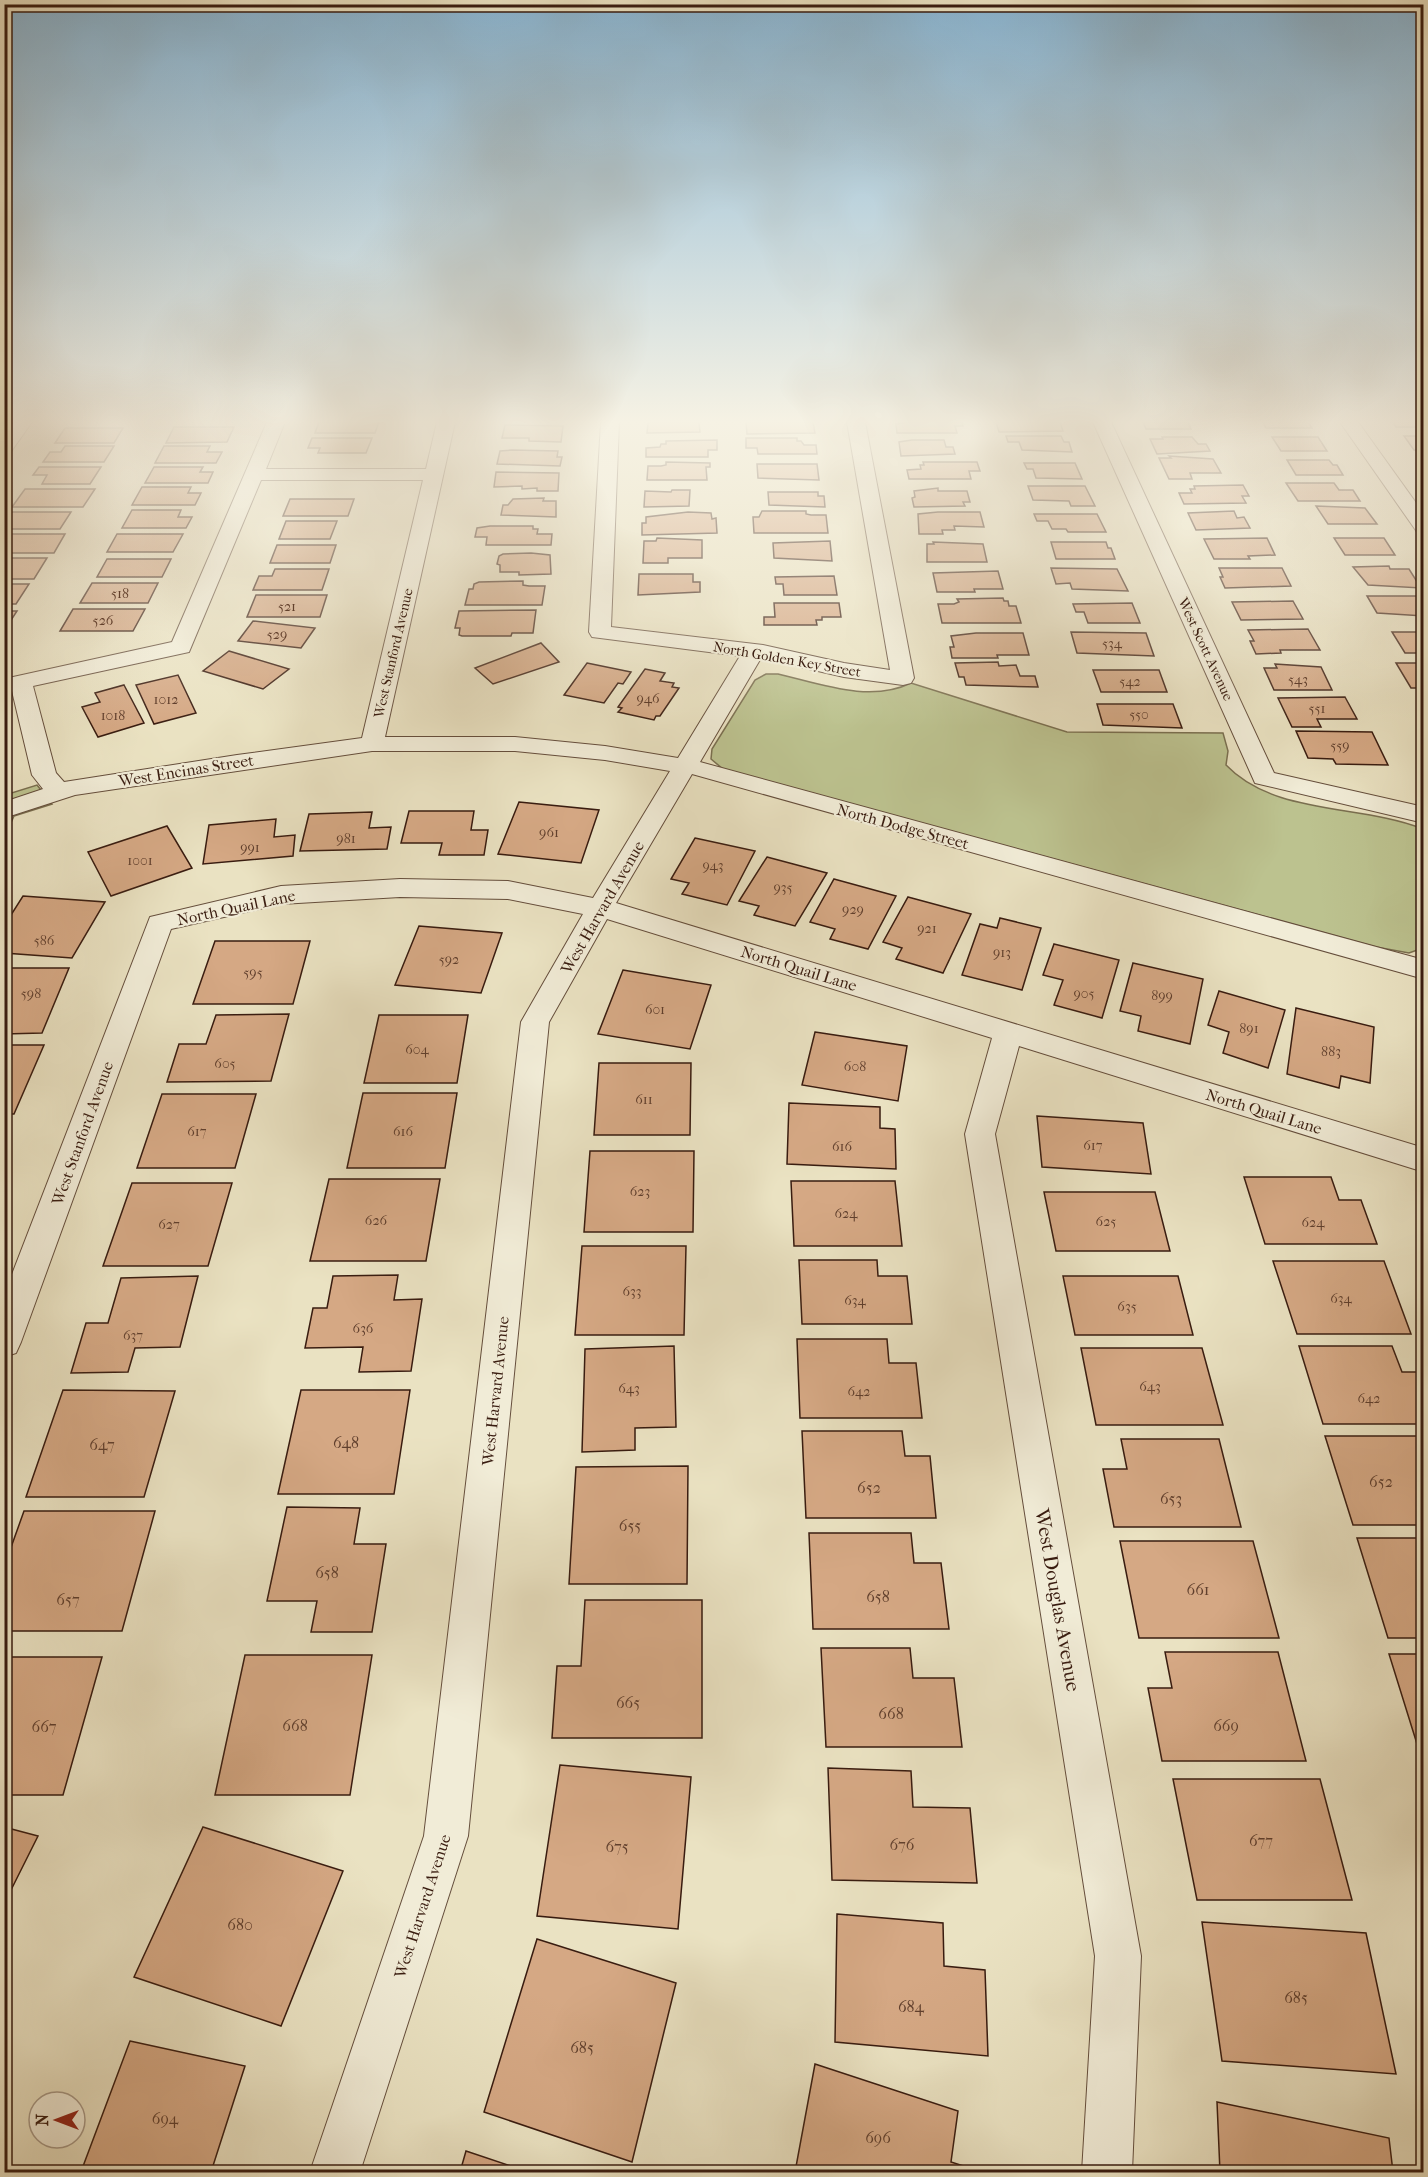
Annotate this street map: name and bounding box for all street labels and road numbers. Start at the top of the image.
street label: West Stanford Avenue [370,586,417,721]
street label: West Scott Avenue [1174,594,1237,703]
street label: North Golden Key Street [712,638,862,681]
street label: West Encinas Street [116,750,255,791]
street label: North Dodge Street [835,800,971,853]
street label: West Harvard Avenue [556,837,648,978]
street label: North Quail Lane [175,886,297,929]
street label: North Quail Lane [738,942,859,995]
street label: West Stanford Avenue [47,1059,117,1209]
street label: North Quail Lane [1203,1085,1324,1138]
street label: West Harvard Avenue [478,1315,513,1468]
street label: West Douglas Avenue [1030,1506,1085,1693]
street label: West Harvard Avenue [390,1832,455,1981]

